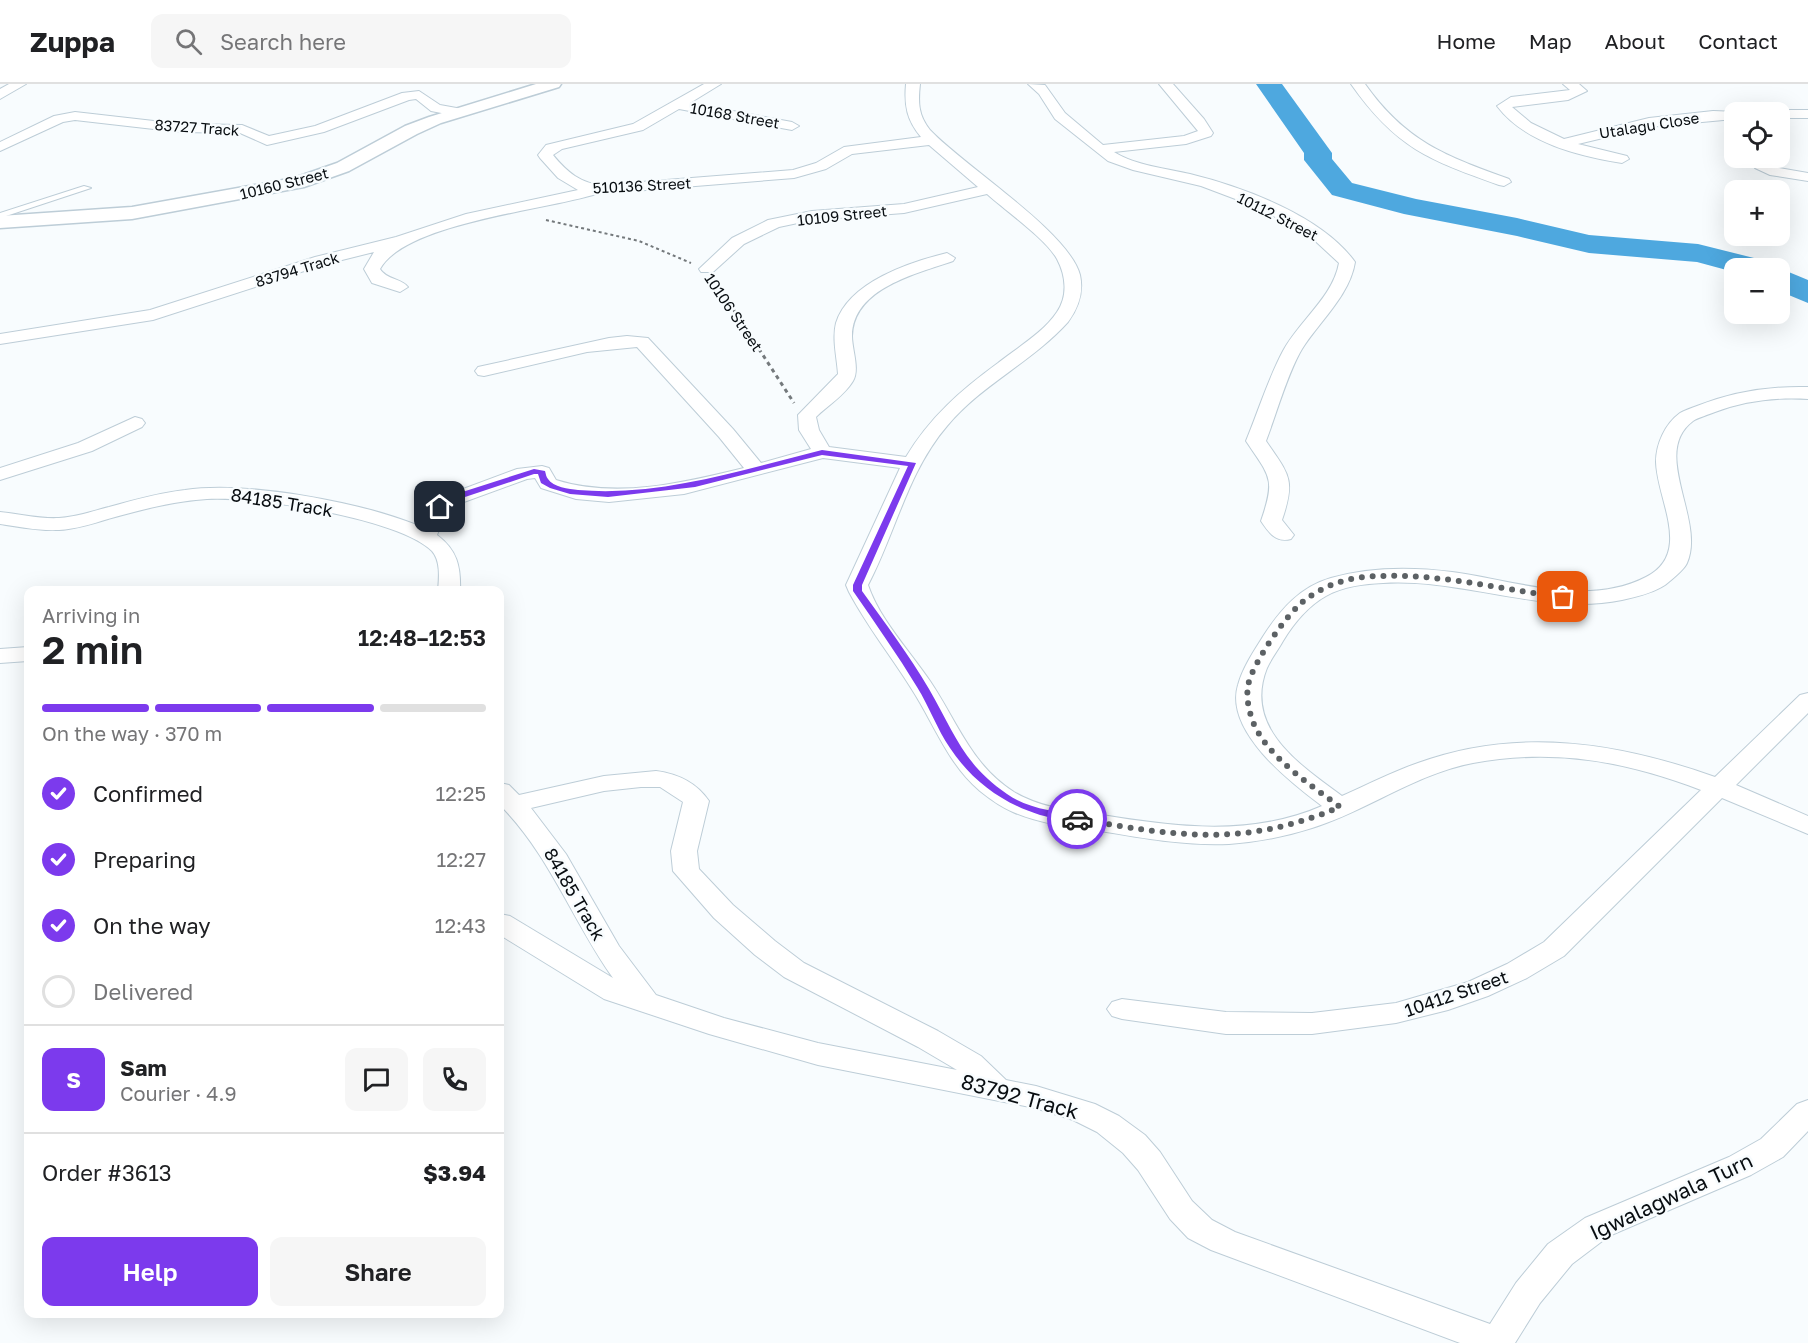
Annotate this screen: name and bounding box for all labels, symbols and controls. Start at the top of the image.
search box [151,14,571,68]
text: Zuppa [30,25,115,58]
icon: search [172,25,205,58]
text: Search here [220,28,346,55]
text: Home [1436,28,1496,54]
text: Map [1529,28,1572,54]
text: About [1605,28,1665,54]
text: Contact [1698,28,1778,54]
street label: 10168 Street [689,98,781,132]
map controls [1724,102,1790,324]
button: locate [1724,102,1790,168]
street label: Utalagu Close [1598,108,1701,142]
street label: 83727 Track [154,115,241,139]
street label: 10160 Street [238,163,330,203]
street label: 510136 Street [592,173,692,197]
button: + [1724,180,1790,246]
street label: 10112 Street [1235,188,1321,244]
street label: 10109 Street [796,201,888,229]
street label: 83794 Track [253,248,342,290]
button: − [1724,258,1790,324]
street label: 10106 Street [701,269,767,355]
pin [414,481,465,532]
street label: 84185 Track [229,483,335,521]
icon: home [423,490,456,523]
pin [1537,571,1588,622]
icon: bag [1546,580,1579,613]
text: Arriving in [42,603,140,627]
text: 12:48–12:53 [358,624,486,651]
text: 2 min [42,626,143,673]
text: On the way · 370 m [42,721,222,745]
icon: check [42,777,75,810]
text: Confirmed [93,780,203,807]
text: 12:25 [436,781,486,805]
courier [1047,789,1107,849]
icon: car [1061,803,1094,836]
icon: check [42,843,75,876]
street label: 84185 Track [540,844,610,944]
text: Preparing [93,846,196,873]
text: 12:27 [437,847,486,871]
icon: check [42,909,75,942]
text: On the way [93,912,211,939]
text: 12:43 [435,913,486,937]
street label: 10412 Street [1401,965,1511,1021]
text: Delivered [93,978,193,1005]
button: chat [345,1048,408,1111]
button: phone [423,1048,486,1111]
text: Sam [120,1054,167,1081]
text: S [66,1066,81,1093]
street label: 83792 Track [958,1068,1082,1124]
text: Courier · 4.9 [120,1081,237,1105]
street label: Igwalagwala Turn [1585,1147,1757,1245]
text: Order #3613 [42,1159,172,1186]
text: $3.94 [423,1159,486,1186]
button: Help [42,1237,258,1306]
button: Share [270,1237,486,1306]

